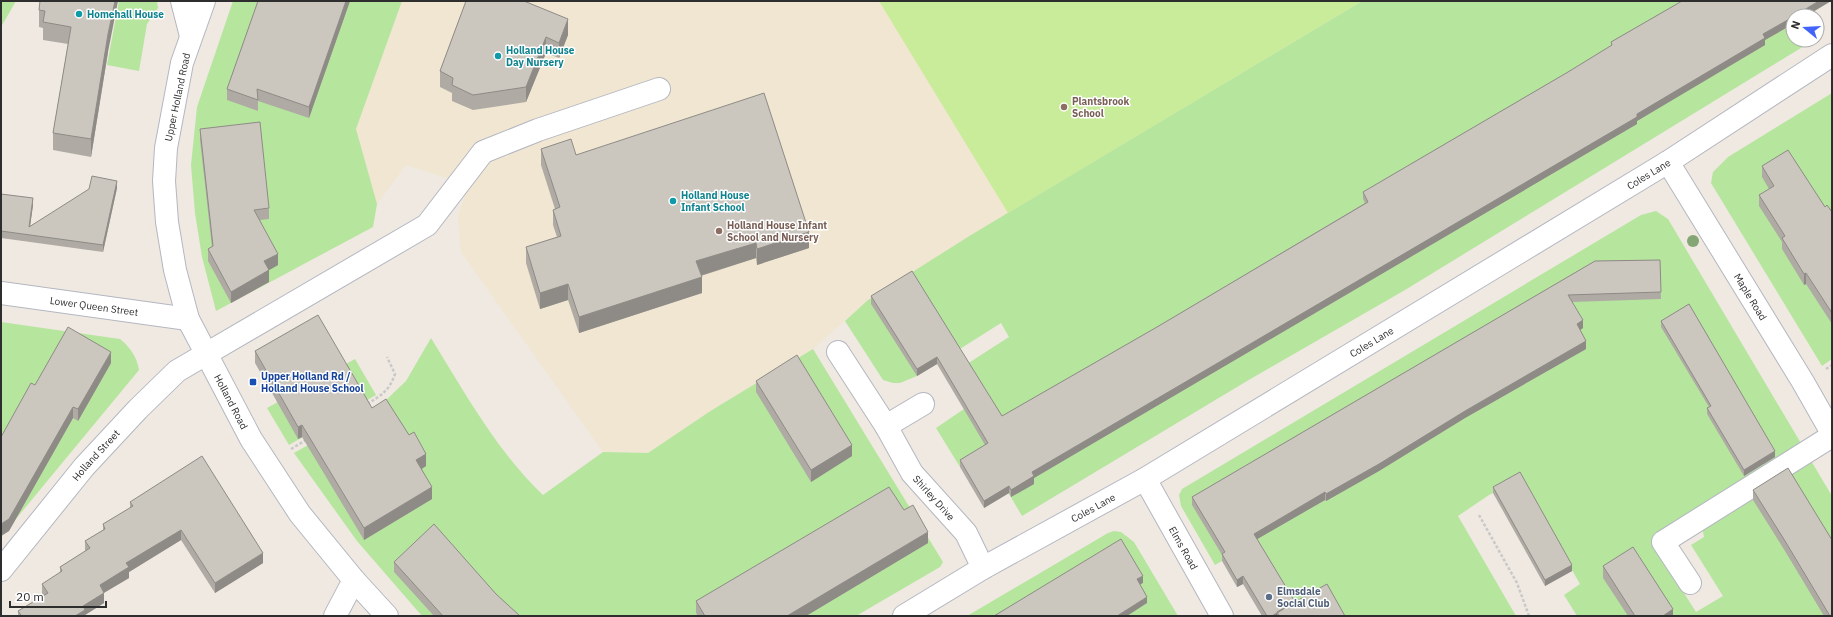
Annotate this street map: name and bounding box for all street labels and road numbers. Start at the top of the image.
street label: Upper Holland Road [162,52,193,143]
street label: Coles Lane [1624,156,1673,192]
street label: Maple Road [1731,271,1770,323]
street label: Lower Queen Street [49,294,139,319]
street label: Coles Lane [1347,324,1396,360]
street label: Holland Road [211,372,251,431]
street label: Holland Street [69,427,123,484]
street label: Shirley Drive [910,473,958,524]
street label: Coles Lane [1069,490,1118,525]
street label: Elms Road [1166,524,1201,572]

